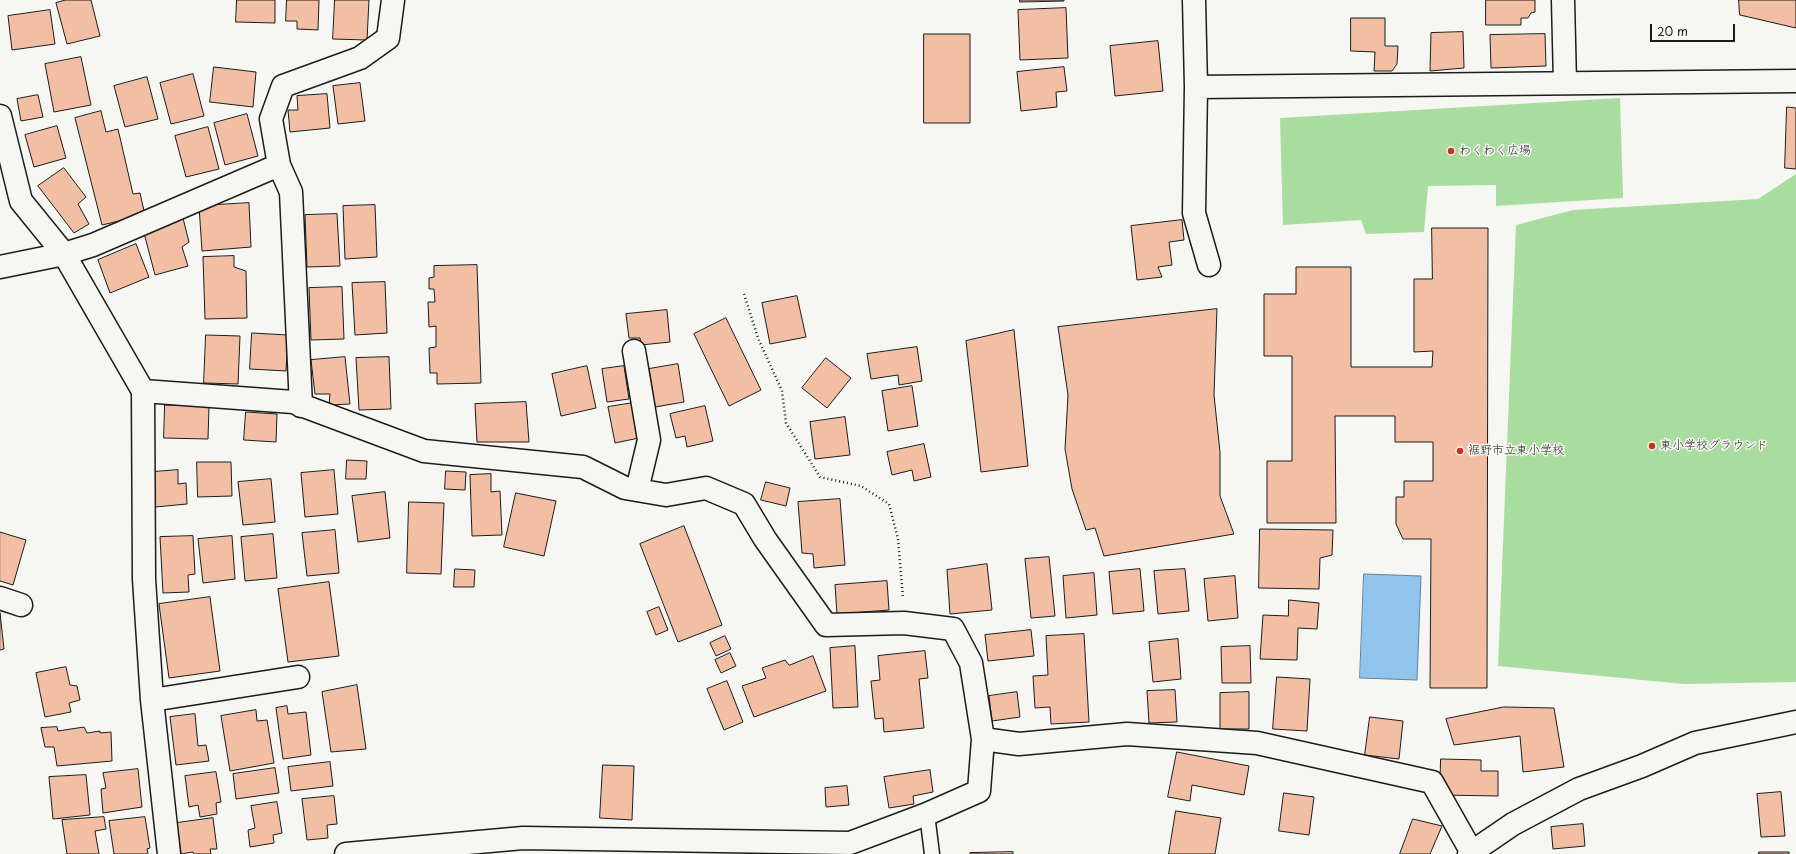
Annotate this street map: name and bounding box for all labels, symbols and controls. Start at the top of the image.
scale bar [1652,16,1737,42]
text: 20 m [1657,22,1688,40]
place label: わくわく広場 [1459,144,1531,158]
marker: わくわく広場 [1446,146,1456,156]
place label: 東小学校グラウンド [1660,439,1768,453]
marker: 東小学校グラウンド [1647,441,1657,451]
place label: 裾野市立東小学校 [1468,444,1564,458]
marker: 裾野市立東小学校 [1455,446,1465,456]

